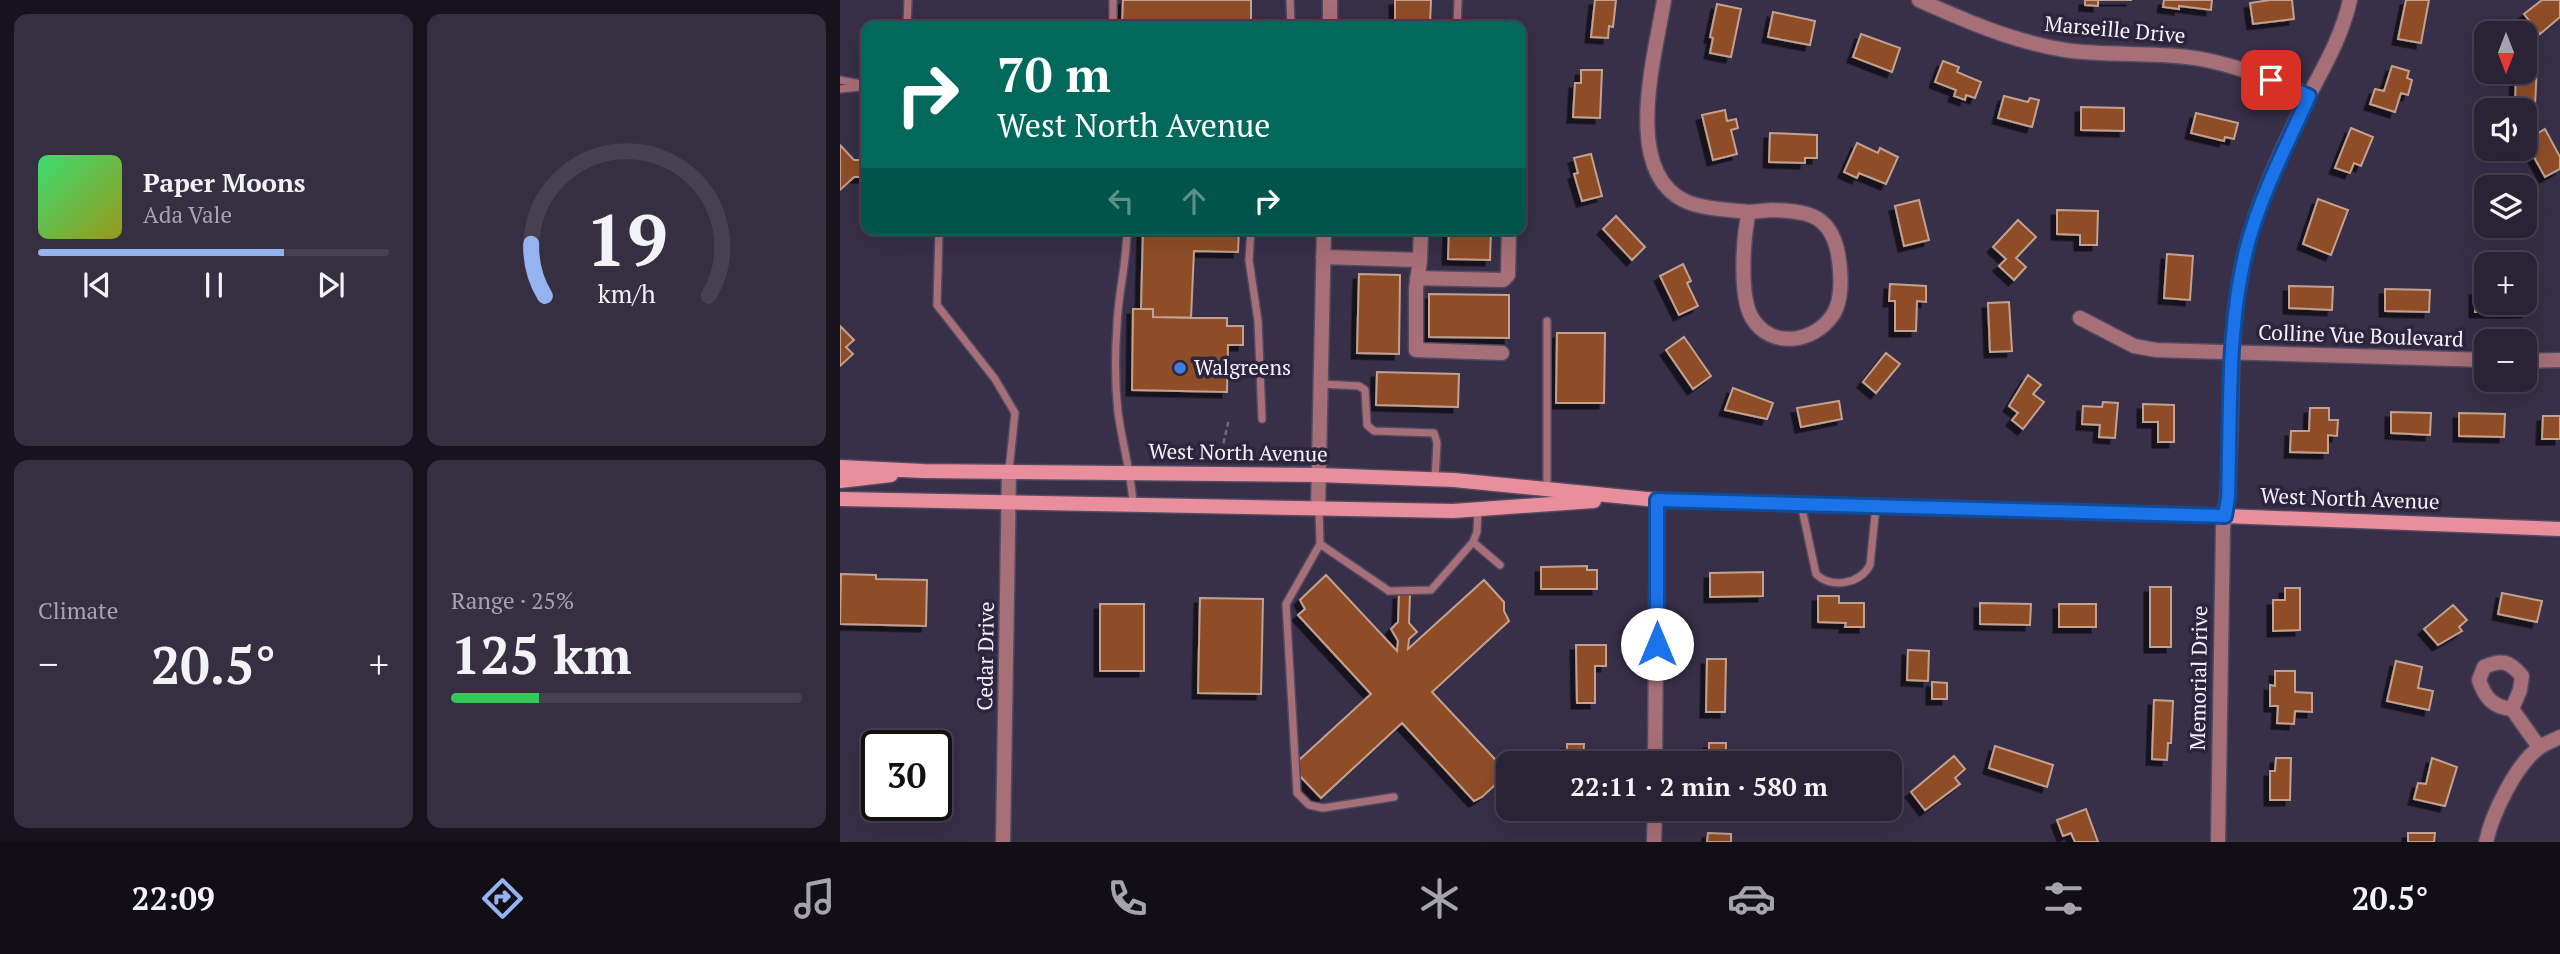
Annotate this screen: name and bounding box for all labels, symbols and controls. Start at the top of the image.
street label: Marseille Drive [2044,9,2187,49]
north arrow [2474,21,2538,84]
map controls [2474,21,2537,392]
text: 70 m [997,41,1111,106]
icon: right [882,49,973,140]
pin [2241,50,2301,110]
icon: arrive [2252,61,2290,99]
button: sound [2474,98,2537,161]
text: West North Avenue [997,104,1270,146]
text: Paper Moons [143,165,306,199]
button: layers [2474,175,2537,238]
icon: left [1102,182,1140,220]
icon: ahead [1175,182,1213,220]
icon: right [1248,182,1286,220]
text: 19 [585,190,668,287]
text: Ada Vale [143,199,232,230]
button: + [2474,252,2537,315]
icon: previous [78,266,116,304]
icon: pause [195,266,233,304]
icon: next [312,266,350,304]
text: km/h [598,277,656,310]
street label: Colline Vue Boulevard [2258,317,2465,353]
button: − [2474,329,2537,392]
place label: Walgreens [1194,353,1291,381]
marker: Walgreens [1172,360,1188,376]
street label: West North Avenue [1148,436,1328,468]
street label: West North Avenue [2260,481,2440,515]
text: Range · 25% [451,585,574,616]
text: Climate [38,595,118,626]
street label: Cedar Drive [970,601,1000,711]
street label: Memorial Drive [2183,605,2213,751]
position arrow [1620,607,1694,681]
text: 125 km [451,620,632,689]
text: 20.5° [151,630,276,699]
text: − [38,639,58,689]
text: + [369,639,389,689]
speed limit sign: 30 [861,730,952,821]
text: 22:11 · 2 min · 580 m [1570,769,1828,803]
icon: directions [478,874,527,923]
icon: music [790,874,839,923]
icon: phone [1103,874,1152,923]
icon: climate [1415,874,1464,923]
icon: car [1727,874,1776,923]
icon: filters [2039,874,2088,923]
text: 22:09 [132,877,215,919]
text: 20.5° [2351,877,2428,919]

